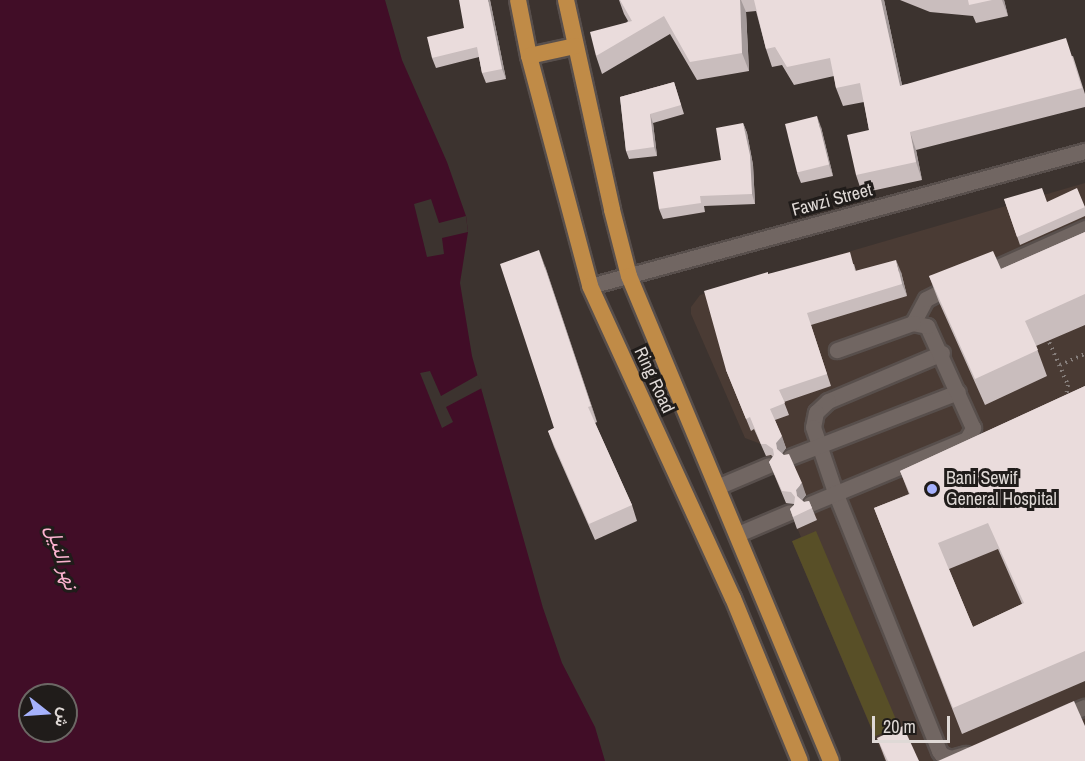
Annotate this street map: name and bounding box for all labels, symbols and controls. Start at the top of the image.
street label: Fawzi Street [790,179,874,221]
street label: Ring Road [629,343,679,417]
place label: Bani Sewif General Hospital [946,468,1057,510]
marker: Bani Sewif General Hospital [923,480,941,498]
water label: نهر النيل [42,522,84,592]
north arrow [18,683,78,743]
scale bar [875,704,953,742]
text: ش [50,705,77,730]
text: 20 m [883,714,916,739]

